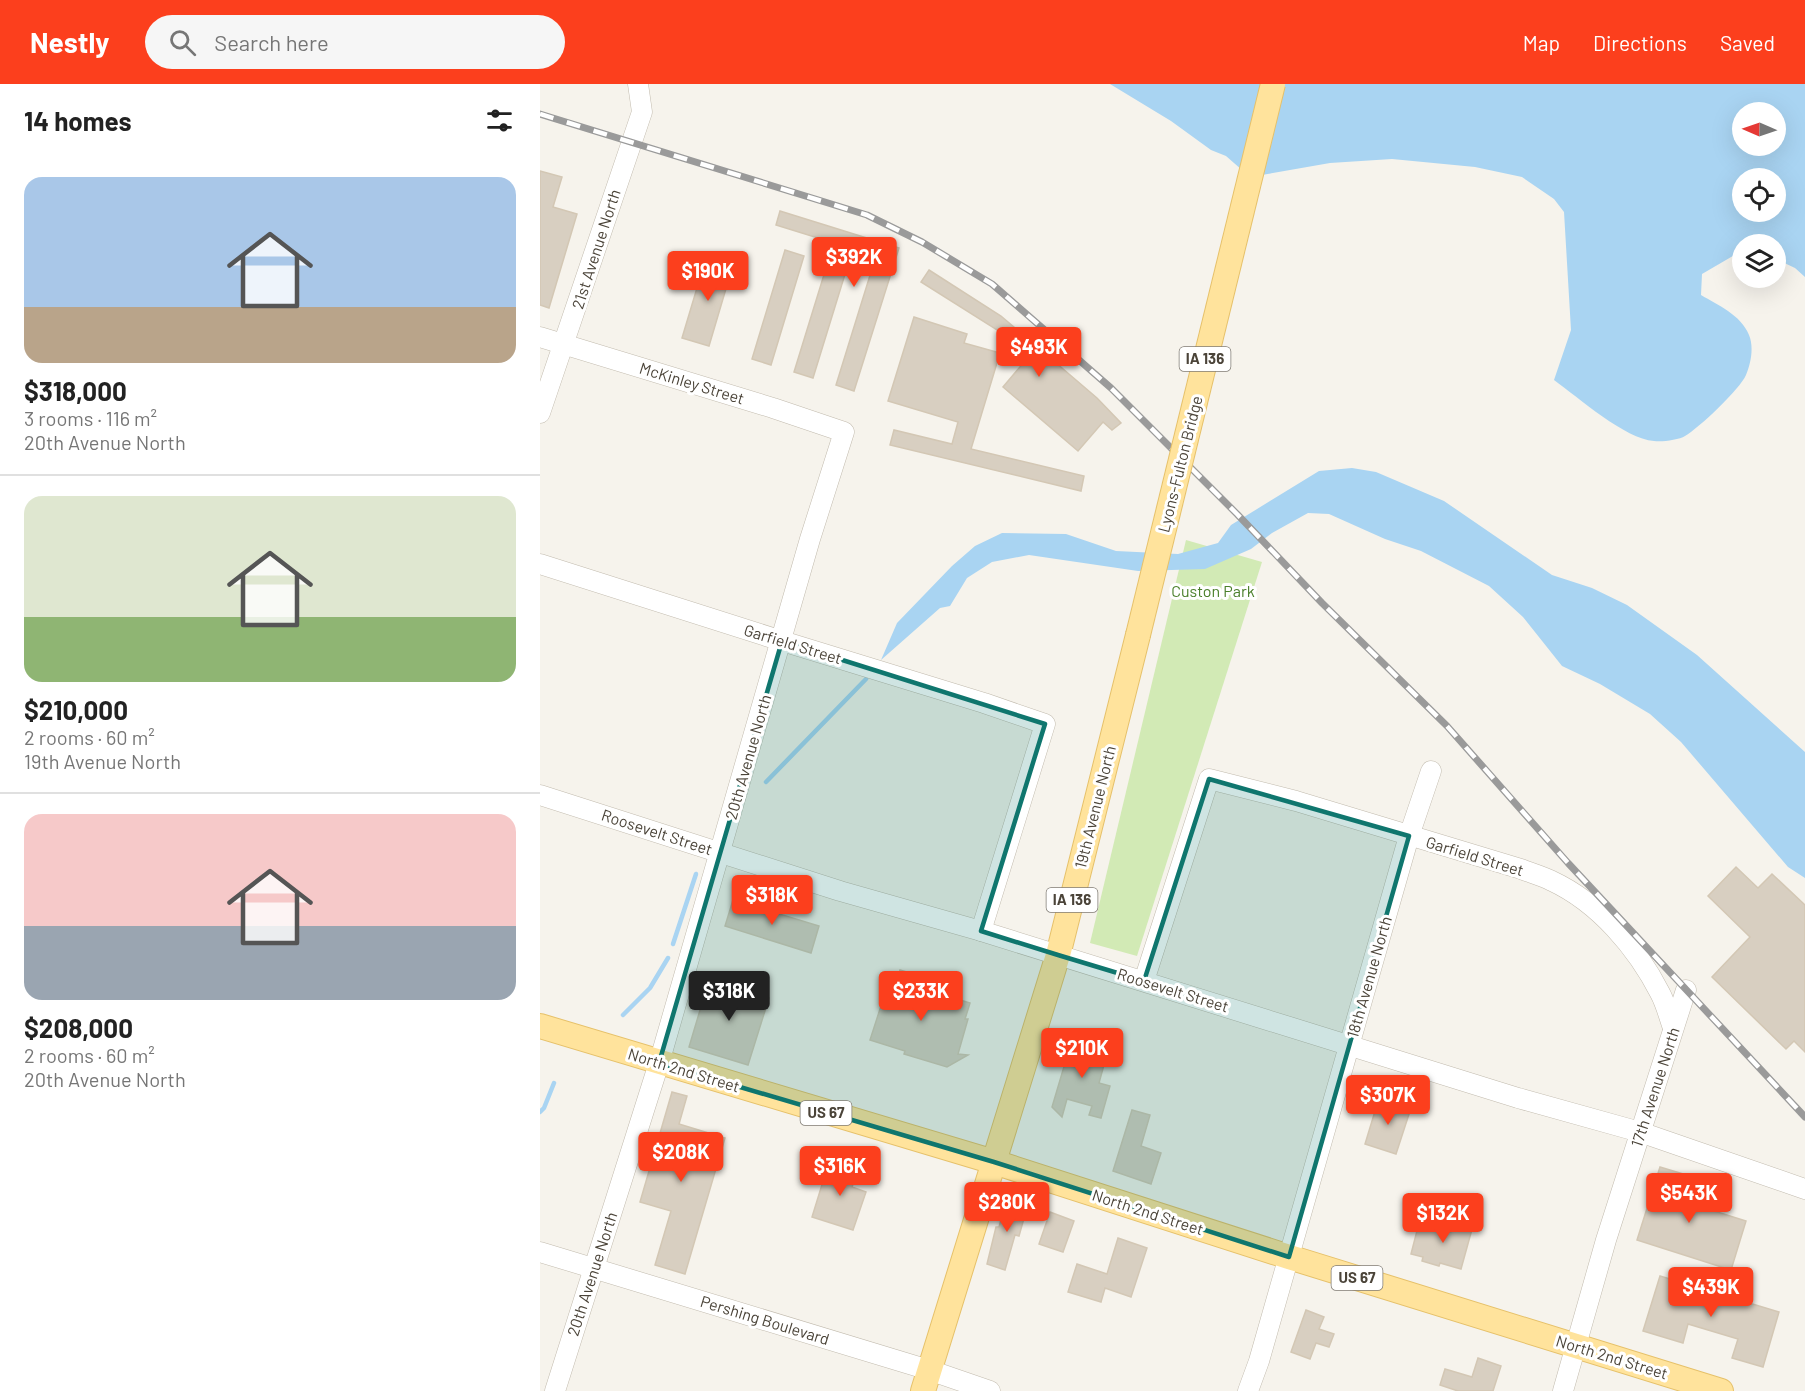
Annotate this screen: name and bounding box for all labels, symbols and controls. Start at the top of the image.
search box [145,15,565,69]
text: Nestly [30,25,109,59]
icon: search [166,26,199,59]
text: Search here [214,29,329,55]
text: Map [1523,30,1560,55]
text: Directions [1593,30,1687,55]
text: Saved [1720,30,1775,55]
north arrow [1732,102,1786,156]
map controls [1732,102,1786,288]
icon: filters [483,104,516,137]
text: 14 homes [24,105,131,136]
button: locate [1732,168,1786,222]
street label: 21st Avenue North [567,187,624,311]
icon: home [216,216,324,324]
button: layers [1732,234,1786,288]
pin: $392K [812,237,896,288]
text: $392K [826,244,882,268]
pin: $190K [666,251,750,302]
text: $190K [681,258,735,282]
pin: $493K [997,327,1081,378]
text: $493K [1010,334,1068,358]
road number: IA 136 [1180,347,1230,371]
street label: McKinley Street [637,358,747,407]
text: $318,000 [24,375,127,406]
street label: Lyons-Fulton Bridge [1153,393,1206,534]
text: 3 rooms · 116 m² [24,406,157,430]
text: 20th Avenue North [24,430,186,454]
icon: home [216,535,324,643]
park label: Custon Park [1171,581,1255,600]
street label: Garfield Street [742,620,844,667]
street label: 20th Avenue North [721,692,774,822]
text: $210,000 [24,694,128,725]
text: 2 rooms · 60 m² [24,725,155,749]
street label: 19th Avenue North [1070,744,1119,870]
text: 19th Avenue North [24,749,181,773]
street label: Roosevelt Street [599,805,715,858]
street label: Garfield Street [1424,832,1526,879]
icon: home [216,853,324,961]
pin: $318K [730,875,814,926]
text: $318K [746,882,798,906]
road number: IA 136 [1046,888,1098,912]
street label: 18th Avenue North [1342,914,1395,1040]
street label: Roosevelt Street [1115,964,1231,1015]
pin: $318K [687,971,771,1022]
pin: $233K [879,971,963,1022]
text: $318K [703,978,755,1002]
text: $233K [893,978,949,1002]
text: $208,000 [24,1012,133,1043]
street label: 17th Avenue North [1626,1025,1683,1149]
pin: $210K [1040,1028,1124,1079]
text: $210K [1055,1035,1109,1059]
text: 2 rooms · 60 m² [24,1043,155,1067]
street label: North 2nd Street [626,1043,742,1096]
text: 20th Avenue North [24,1067,186,1091]
pin: $307K [1346,1075,1430,1126]
text: $307K [1360,1082,1416,1106]
road number: US 67 [800,1101,852,1125]
pin: $208K [639,1132,723,1183]
text: $208K [652,1139,710,1163]
pin: $316K [798,1146,882,1197]
text: $316K [814,1153,866,1177]
pin: $543K [1647,1173,1731,1224]
text: $543K [1660,1180,1718,1204]
pin: $280K [965,1182,1049,1233]
street label: North 2nd Street [1090,1185,1206,1238]
text: $280K [978,1189,1036,1213]
pin: $132K [1401,1193,1485,1244]
text: $132K [1416,1200,1470,1224]
street label: 20th Avenue North [563,1209,621,1338]
road number: US 67 [1332,1266,1382,1290]
pin: $439K [1669,1267,1753,1318]
text: $439K [1682,1274,1740,1298]
street label: Pershing Boulevard [698,1291,832,1348]
street label: North 2nd Street [1554,1330,1670,1383]

